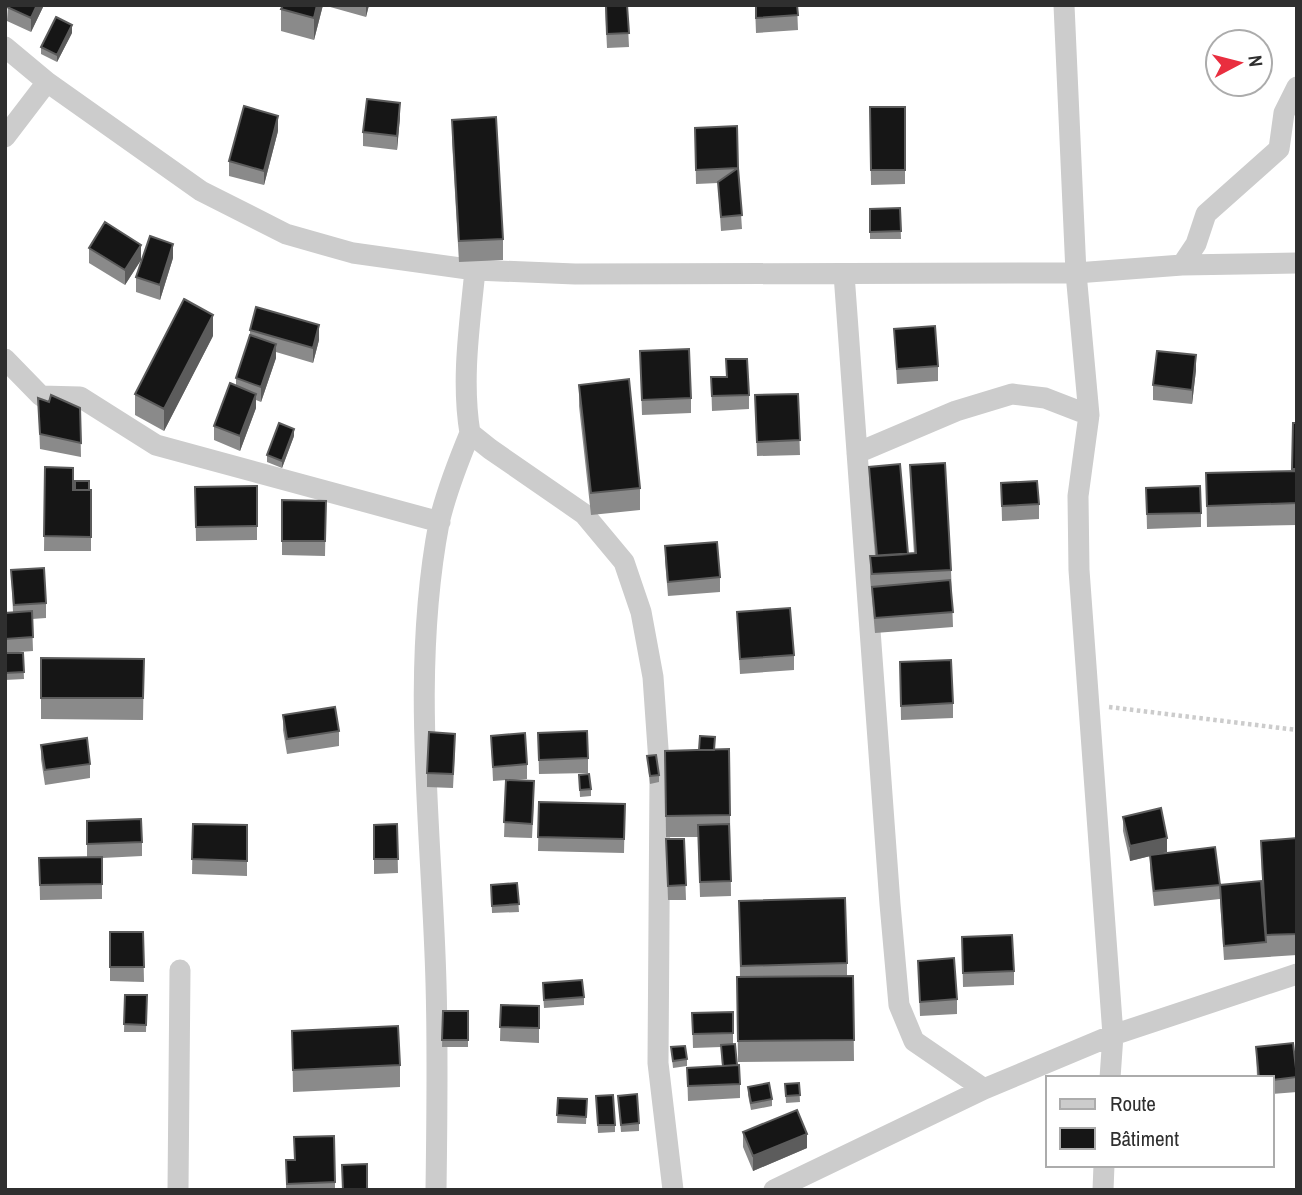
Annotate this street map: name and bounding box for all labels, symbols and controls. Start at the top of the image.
north arrow [1204,28,1274,98]
text: N [1242,54,1269,68]
legend [1046,1076,1274,1167]
text: Route [1110,1089,1156,1118]
text: Bâtiment [1110,1124,1179,1153]

